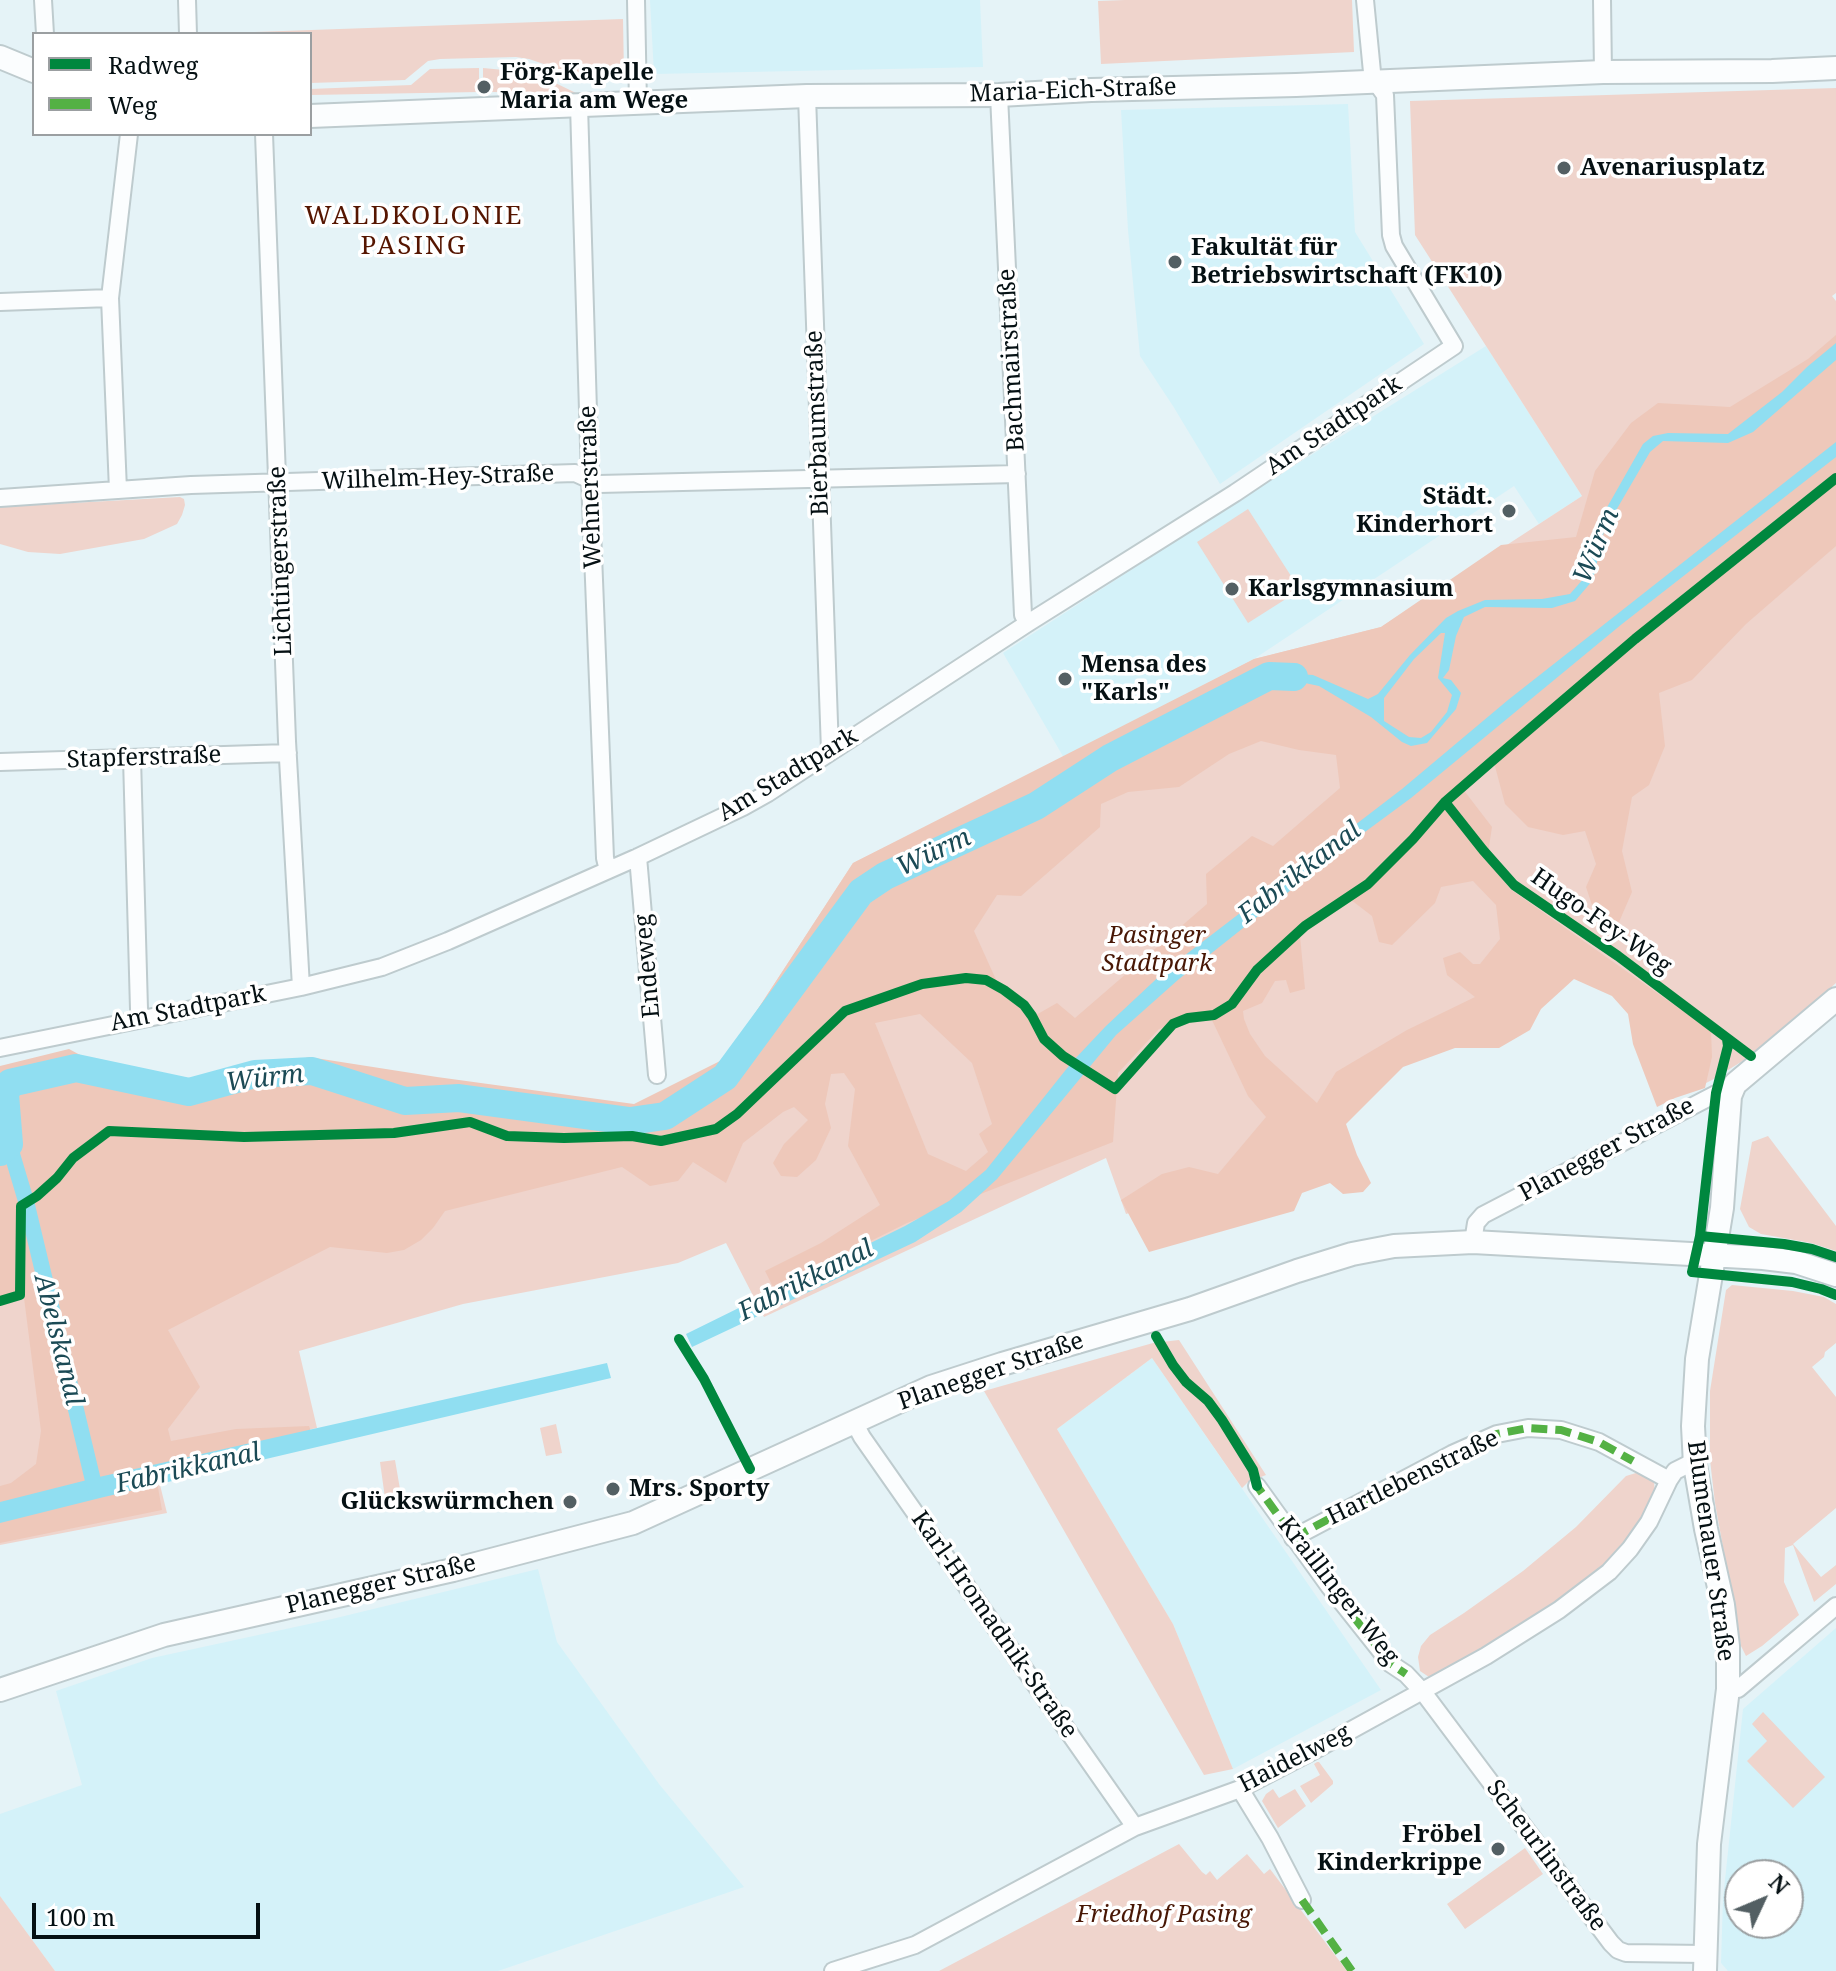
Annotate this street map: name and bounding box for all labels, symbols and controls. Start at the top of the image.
legend [32,32,312,136]
text: Radweg [108,48,198,81]
place label: Förg-Kapelle Maria am Wege [500,59,688,115]
street label: Maria-Eich-Straße [969,73,1177,109]
marker: Förg-Kapelle Maria am Wege [475,78,493,96]
text: Weg [108,88,157,121]
place label: Avenariusplatz [1580,154,1765,182]
marker: Avenariusplatz [1555,159,1573,177]
district label: WALDKOLONIE PASING [305,201,523,262]
place label: Fakultät für Betriebswirtschaft (FK10) [1191,234,1503,290]
marker: Fakultät für Betriebswirtschaft (FK10) [1166,253,1184,271]
street label: Bachmairstraße [993,268,1031,452]
street label: Bierbaumstraße [800,330,836,516]
street label: Am Stadtpark [1261,370,1407,482]
street label: Wehnerstraße [574,405,608,569]
street label: Wilhelm-Hey-Straße [321,460,555,496]
street label: Lichtingerstraße [263,465,299,657]
place label: Städt. Kinderhort [1356,483,1493,539]
marker: Städt. Kinderhort [1500,502,1518,520]
water label: Würm [1567,504,1627,588]
place label: Karlsgymnasium [1248,575,1454,603]
marker: Karlsgymnasium [1223,580,1241,598]
place label: Mensa des "Karls" [1081,651,1207,707]
marker: Mensa des "Karls" [1056,670,1074,688]
street label: Am Stadtpark [713,722,863,828]
street label: Stapferstraße [66,741,222,775]
water label: Fabrikkanal [1232,815,1368,931]
water label: Würm [892,822,976,884]
street label: Hugo-Fey-Weg [1525,863,1677,981]
street label: Endeweg [629,913,667,1019]
park label: Pasinger Stadtpark [1101,922,1213,978]
street label: Am Stadtpark [108,980,268,1038]
water label: Würm [224,1059,306,1099]
street label: Planegger Straße [1515,1092,1699,1208]
water label: Fabrikkanal [733,1234,879,1328]
water label: Abelskanal [27,1271,89,1409]
street label: Planegger Straße [895,1327,1087,1417]
street label: Hartlebenstraße [1322,1424,1504,1532]
water label: Fabrikkanal [113,1437,263,1501]
street label: Blumenauer Straße [1680,1439,1740,1663]
place label: Mrs. Sporty [629,1475,770,1503]
marker: Mrs. Sporty [604,1480,622,1498]
place label: Glückswürmchen [340,1488,554,1516]
marker: Glückswürmchen [561,1493,579,1511]
street label: Karl-Hromadnik-Straße [905,1506,1083,1744]
street label: Kraillinger Weg [1271,1511,1405,1671]
street label: Planegger Straße [283,1549,479,1621]
street label: Haidelweg [1234,1719,1356,1799]
street label: Scheurlinstraße [1480,1775,1612,1937]
place label: Fröbel Kinderkrippe [1317,1821,1482,1877]
marker: Fröbel Kinderkrippe [1489,1840,1507,1858]
north arrow [1724,1859,1804,1939]
text: N [1763,1867,1797,1900]
scale bar [36,1887,264,1937]
text: 100 m [46,1900,115,1933]
park label: Friedhof Pasing [1076,1901,1252,1929]

